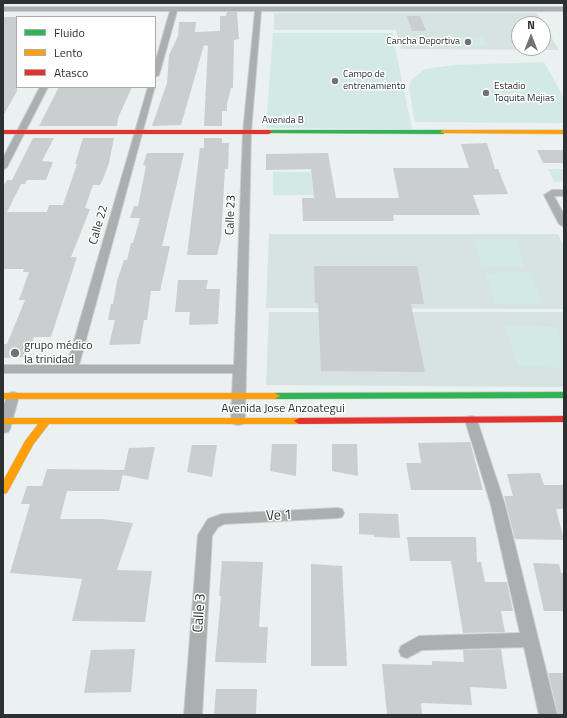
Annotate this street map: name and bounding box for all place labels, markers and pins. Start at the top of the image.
place label: Cancha Deportiva [386,36,460,48]
marker: Cancha Deportiva [463,37,473,47]
place label: Campo de entrenamiento [343,69,405,92]
marker: Campo de entrenamiento [330,76,340,86]
place label: Estadio Toquita Mejias [494,81,555,104]
marker: Estadio Toquita Mejias [481,88,491,98]
place label: grupo médico la trinidad [24,339,93,367]
marker: grupo médico la trinidad [9,347,21,359]

